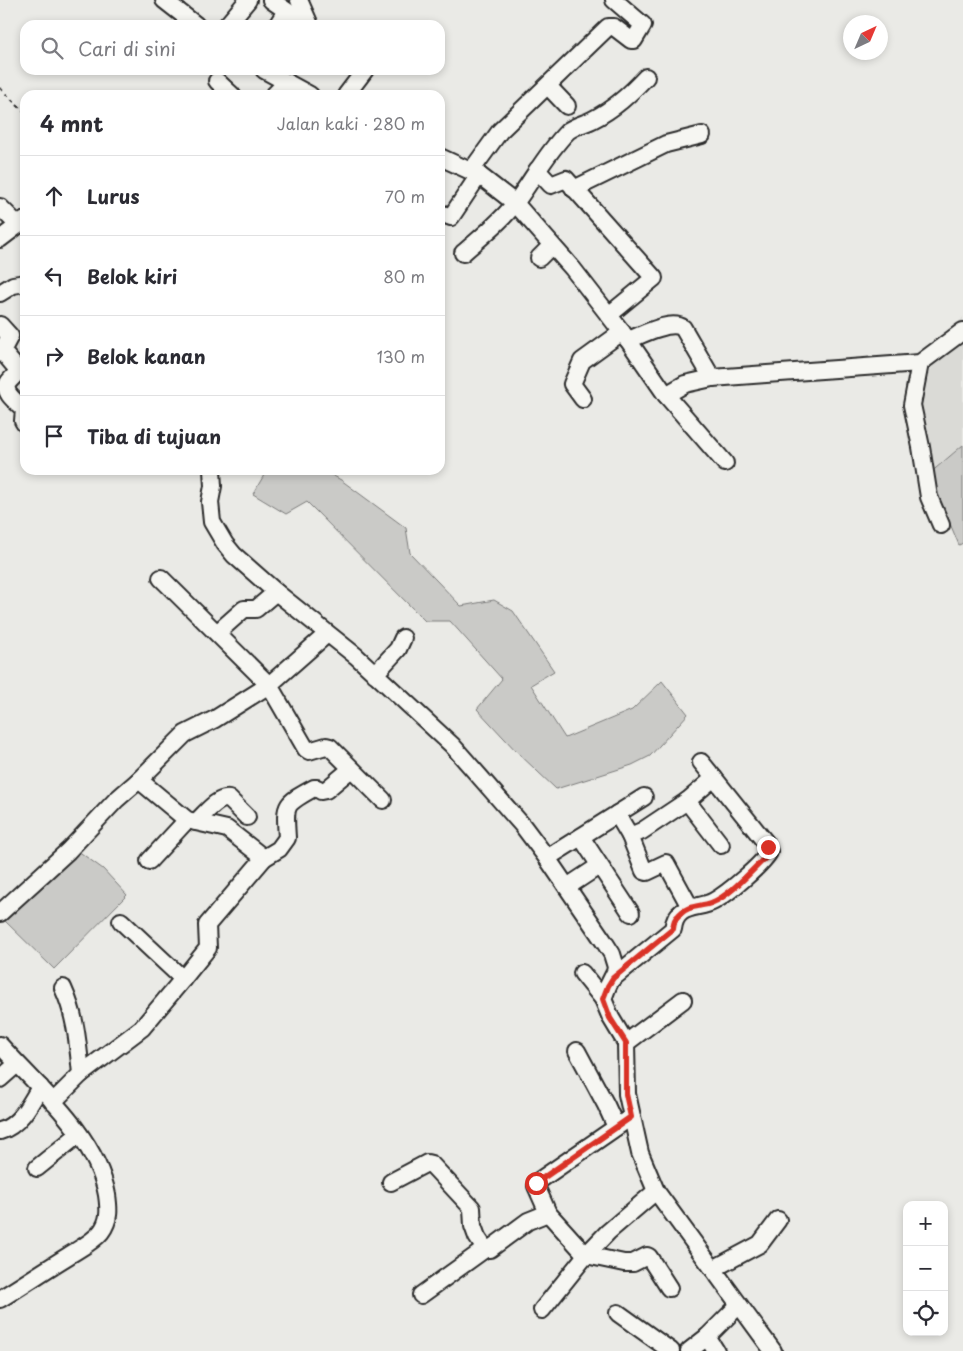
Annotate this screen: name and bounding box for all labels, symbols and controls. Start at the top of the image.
north arrow [843,15,888,60]
search box [20,20,445,75]
icon: search [38,34,66,62]
text: Cari di sini [78,34,176,62]
text: 4 mnt [40,107,104,139]
text: Jalan kaki · 280 m [277,111,425,135]
icon: ahead [40,182,68,210]
text: Lurus [87,182,140,210]
text: 70 m [385,184,425,208]
icon: left [40,262,68,290]
text: Belok kiri [87,262,177,290]
text: 80 m [383,264,425,288]
icon: right [40,342,68,370]
text: Belok kanan [87,342,206,370]
text: 130 m [377,344,425,368]
icon: arrive [40,422,68,450]
text: Tiba di tujuan [87,422,221,450]
route end [757,836,780,859]
route start [525,1172,548,1195]
map controls [903,1201,948,1336]
button: + [903,1201,948,1246]
button: − [903,1246,948,1291]
button: locate [903,1291,948,1336]

